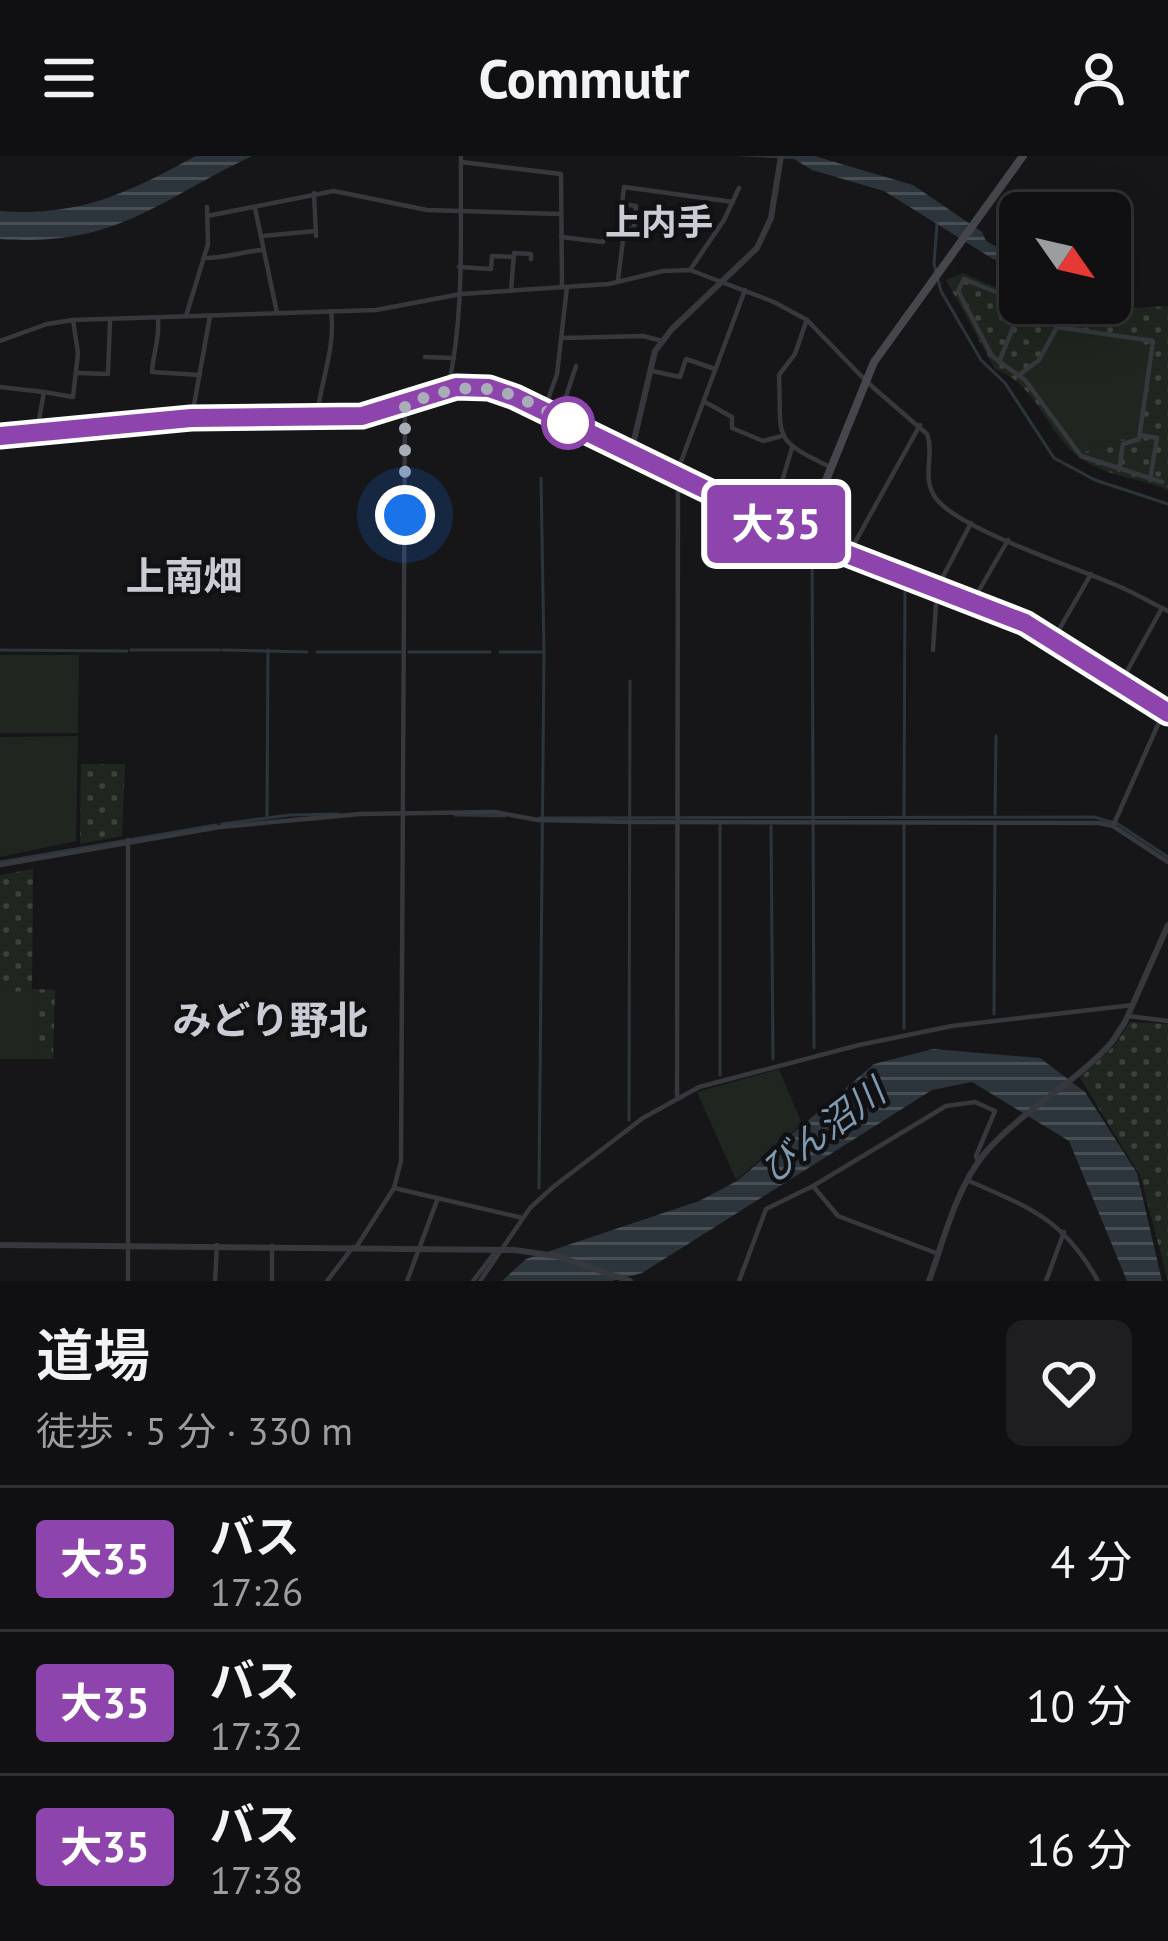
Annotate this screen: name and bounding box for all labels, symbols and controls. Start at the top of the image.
text: Commutr [478,43,690,113]
icon: menu [36,45,102,111]
icon: person [1066,45,1132,111]
north arrow [999,192,1131,324]
map controls [999,192,1131,324]
district label: 上内手 [605,198,713,245]
unlabelled marker [543,398,593,448]
your location [375,485,435,545]
line badge: 大35 [707,485,845,563]
text: 大35 [731,496,821,551]
district label: 上南畑 [125,550,243,601]
district label: みどり野北 [172,994,368,1045]
water label: びん沼川 [750,1065,897,1192]
text: 道場 [36,1318,150,1392]
button: heart [1006,1320,1132,1446]
text: 徒歩 · 5 分 · 330 m [36,1405,353,1456]
text: バス [210,1507,300,1565]
text: 大35 [60,1531,150,1586]
text: 4 分 [1050,1532,1132,1590]
text: 17:26 [210,1566,303,1617]
text: バス [210,1651,300,1709]
text: 大35 [60,1675,150,1730]
text: 10 分 [1026,1676,1132,1734]
text: 17:32 [210,1710,303,1761]
text: バス [210,1795,300,1853]
text: 大35 [60,1819,150,1874]
text: 16 分 [1026,1820,1132,1878]
text: 17:38 [210,1854,303,1905]

